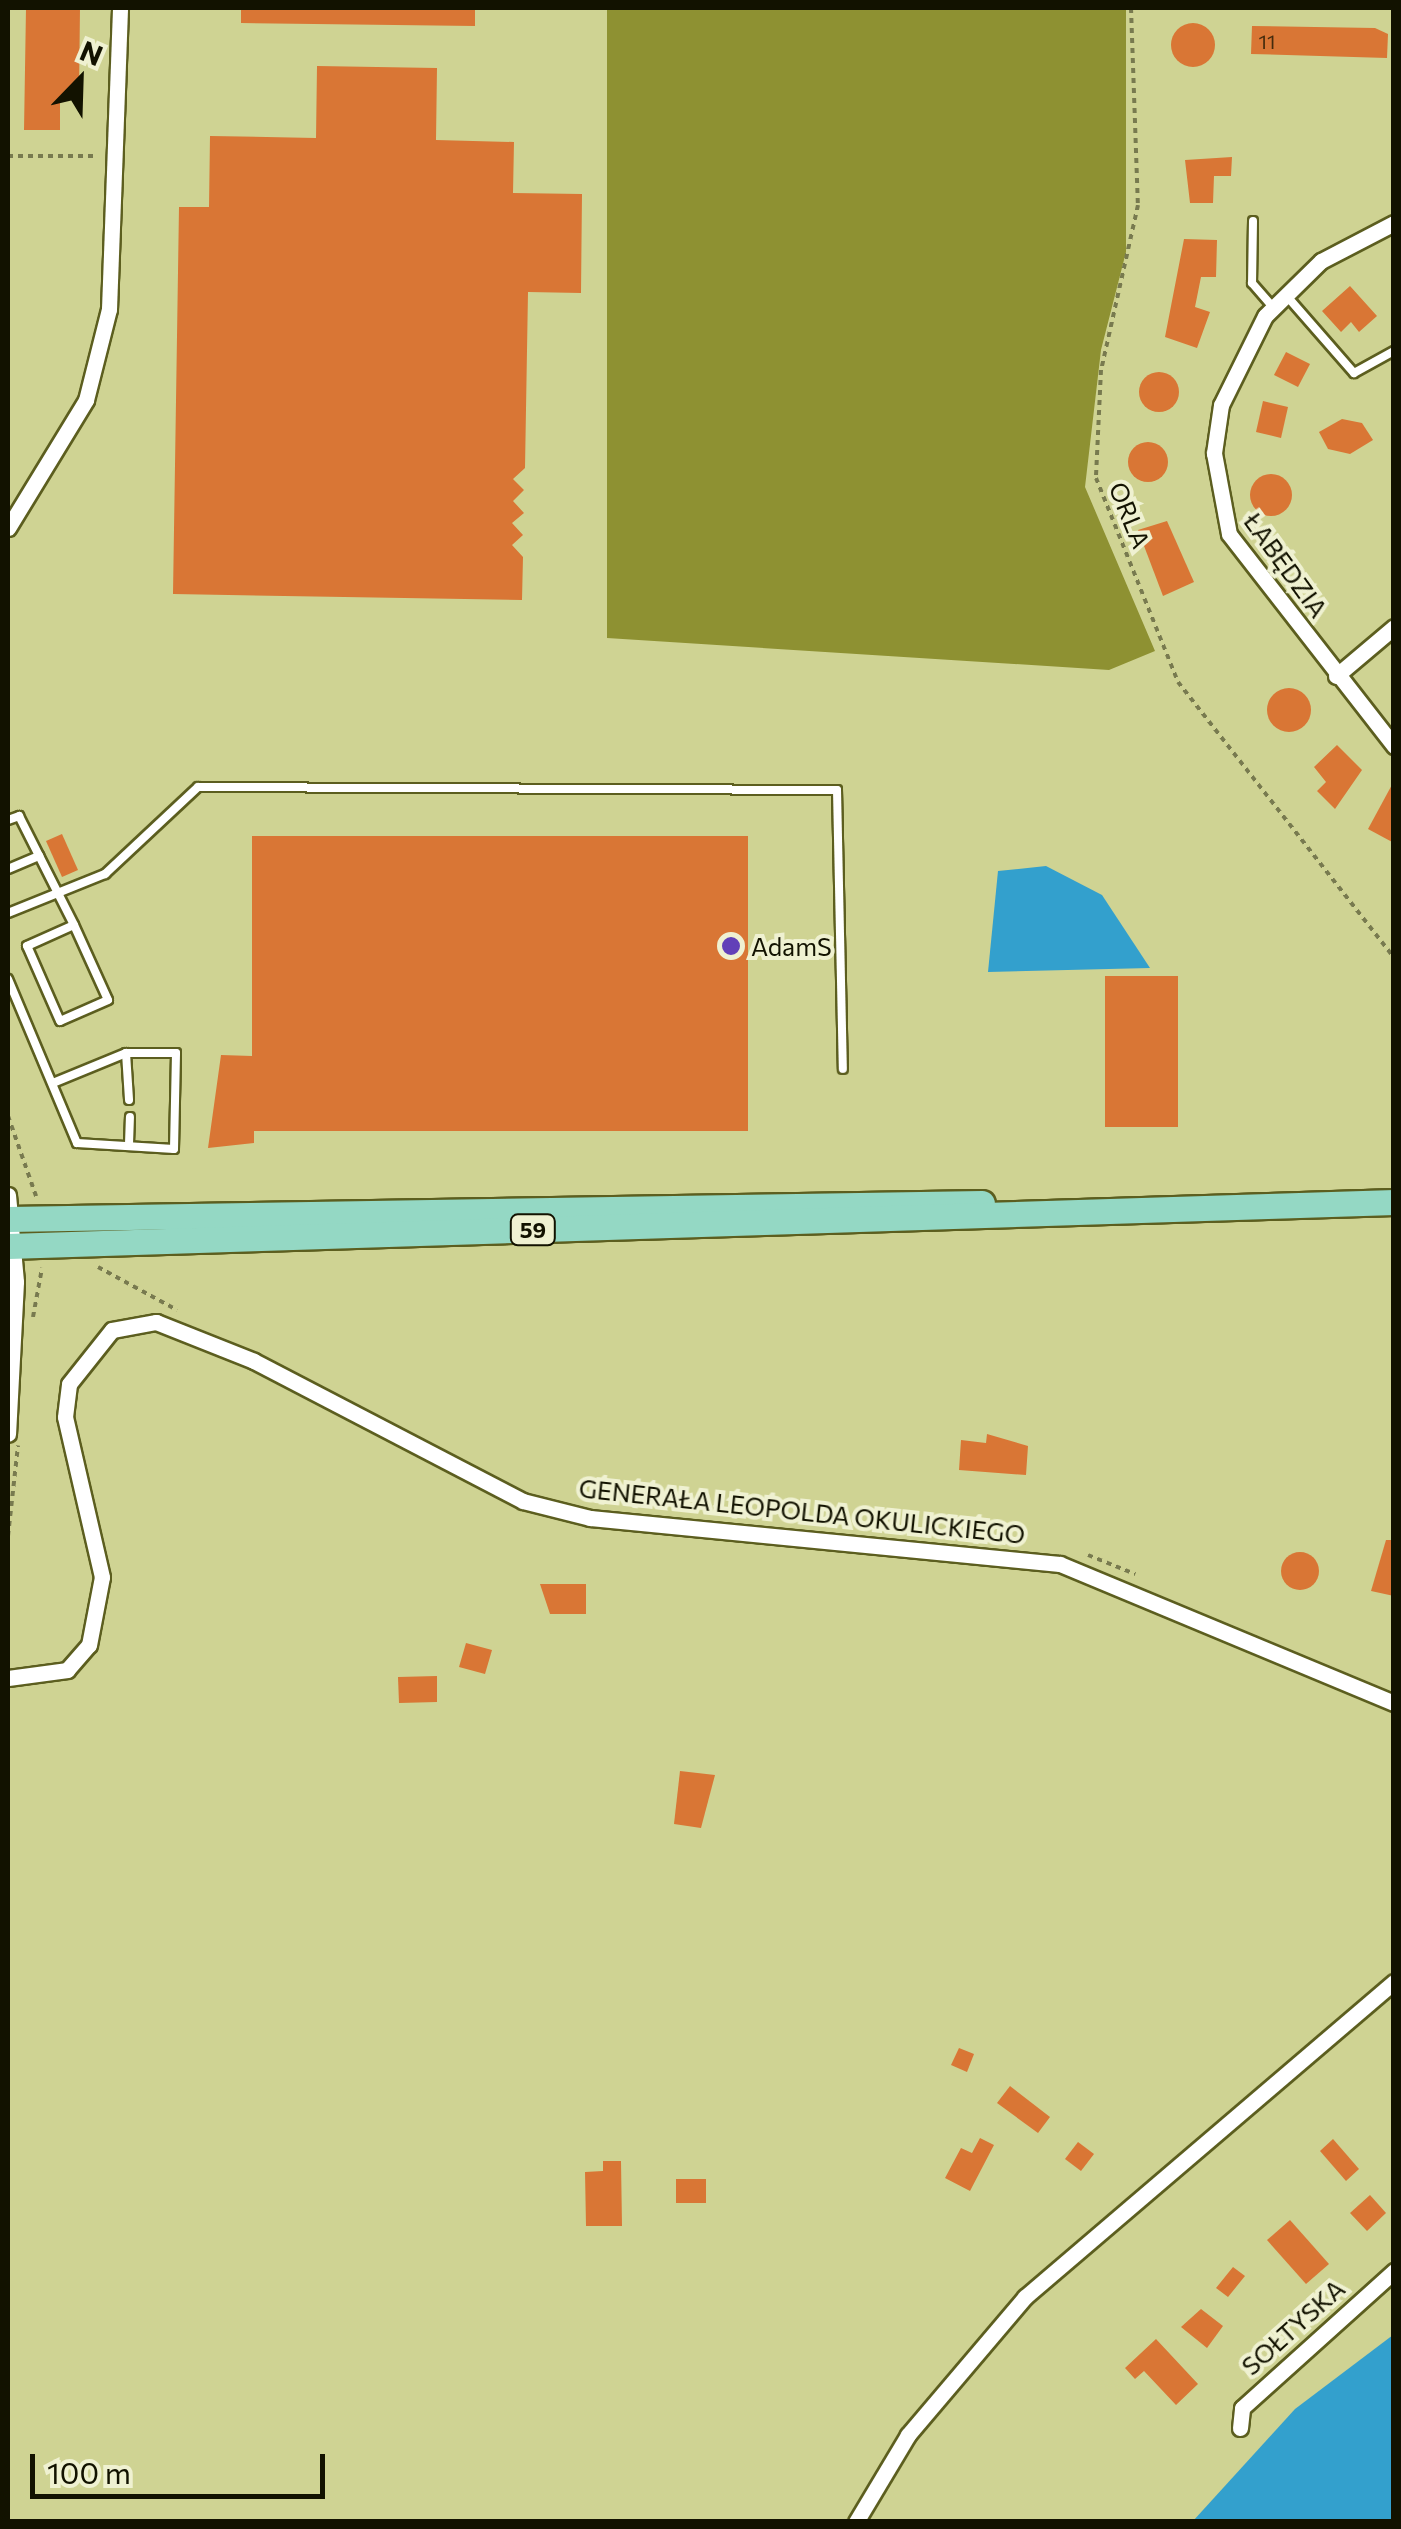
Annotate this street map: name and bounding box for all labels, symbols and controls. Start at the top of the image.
house number: 11 [1258,29,1276,53]
north arrow [30,30,130,130]
text: N [75,33,108,72]
street label: ORLA [1103,478,1157,552]
street label: ŁABĘDZIA [1238,507,1334,623]
place label: AdamS [751,931,832,961]
marker: AdamS [720,935,742,957]
road number: 59 [508,1213,558,1247]
street label: GENERAŁA LEOPOLDA OKULICKIEGO [577,1473,1027,1549]
street label: SOŁTYSKA [1235,2273,1351,2381]
scale bar [35,2434,330,2496]
text: 100 m [47,2453,131,2490]

